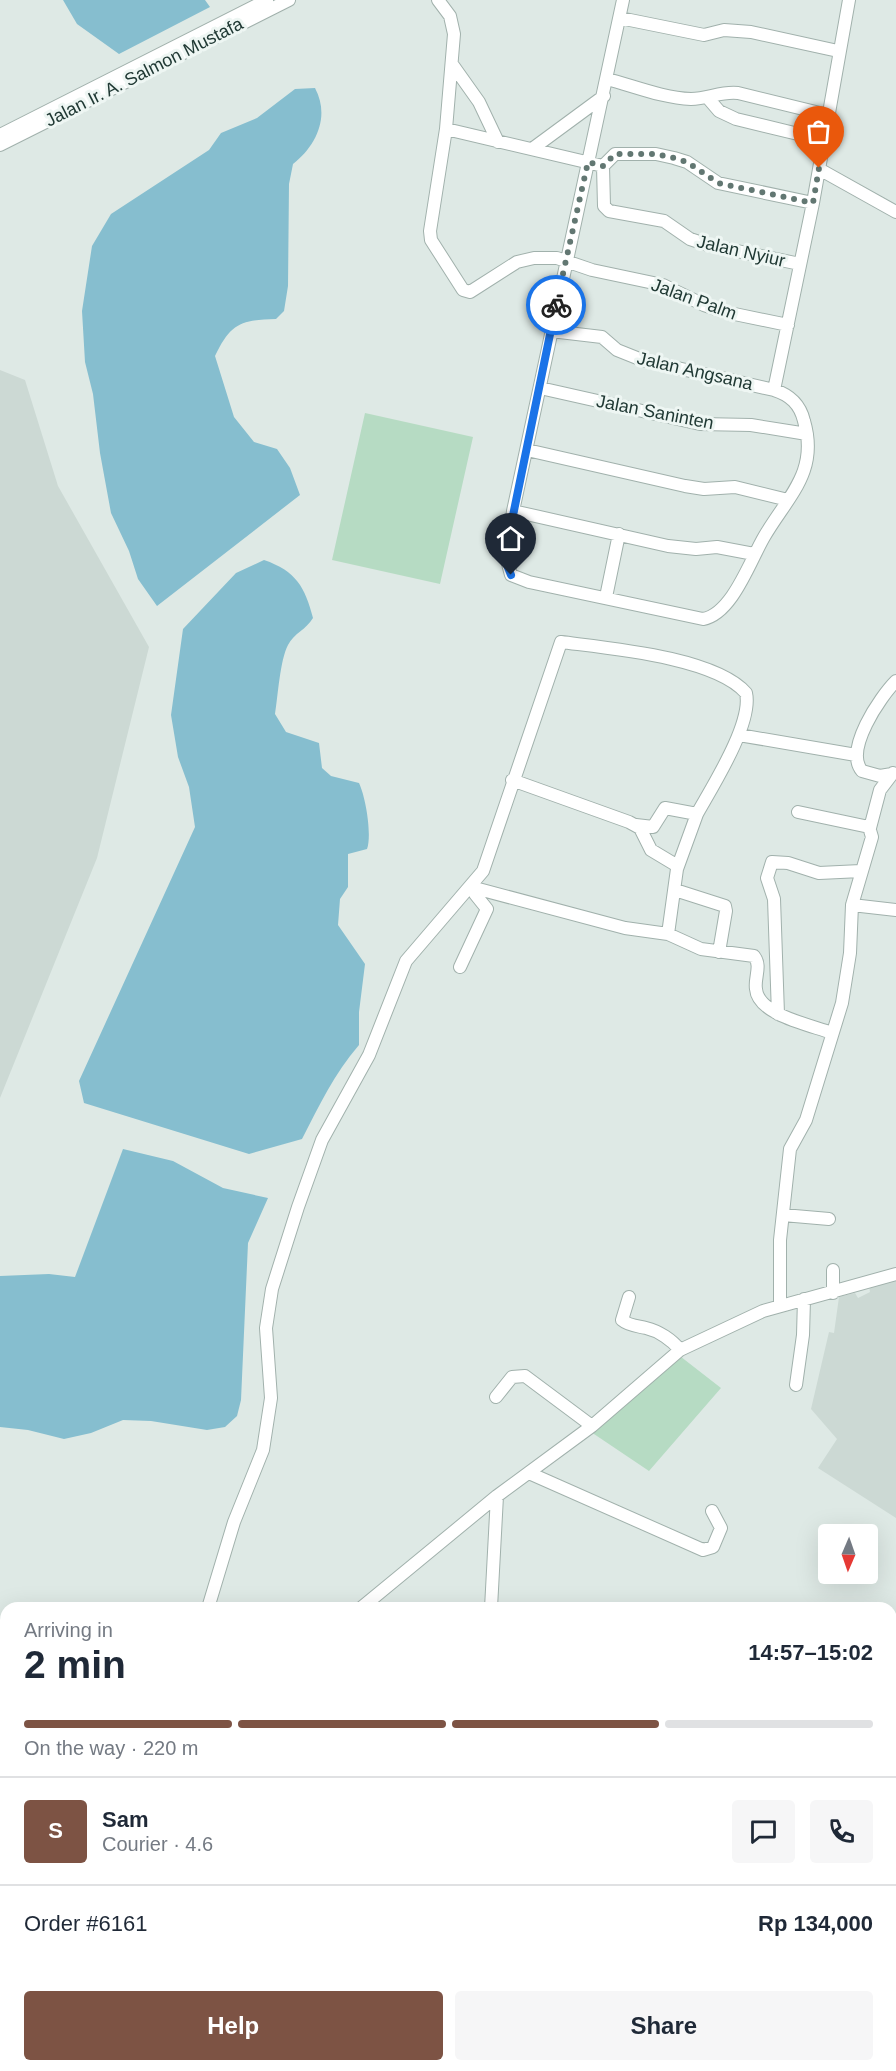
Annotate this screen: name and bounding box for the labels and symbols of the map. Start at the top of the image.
street label: Jalan Ir. A. Salmon Mustafa [42,13,247,131]
pin [793,106,844,168]
street label: Jalan Nyiur [695,231,787,271]
street label: Jalan Palm [649,274,739,324]
courier [526,275,586,335]
street label: Jalan Angsana [635,348,756,394]
street label: Jalan Saninten [595,391,715,433]
pin [485,513,536,575]
north arrow [818,1524,878,1584]

